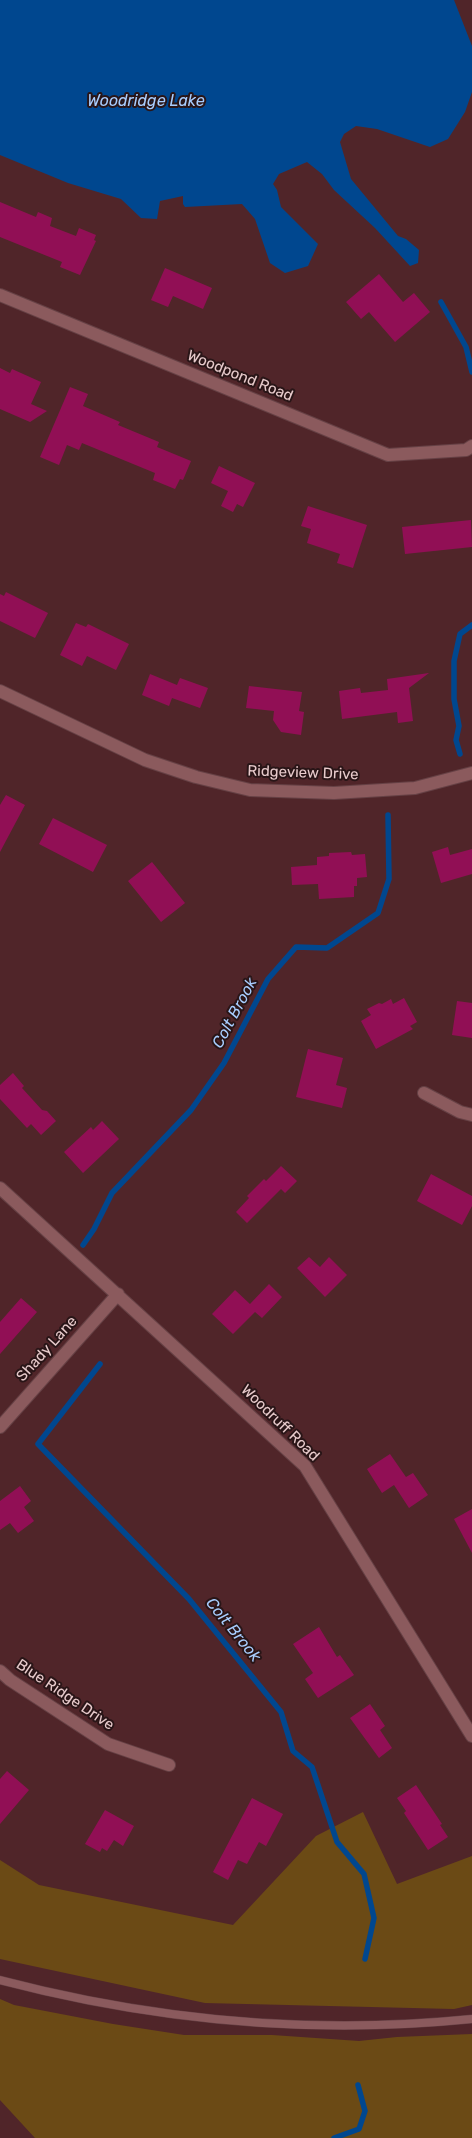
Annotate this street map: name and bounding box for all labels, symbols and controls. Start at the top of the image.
water label: Woodridge Lake [87,91,205,111]
street label: Woodpond Road [184,347,296,405]
street label: Ridgeview Drive [247,762,359,784]
water label: Colt Brook [208,974,262,1052]
street label: Shady Lane [13,1313,81,1385]
street label: Woodruff Road [237,1381,323,1465]
water label: Colt Brook [201,1594,265,1666]
street label: Blue Ridge Drive [13,1656,117,1734]

